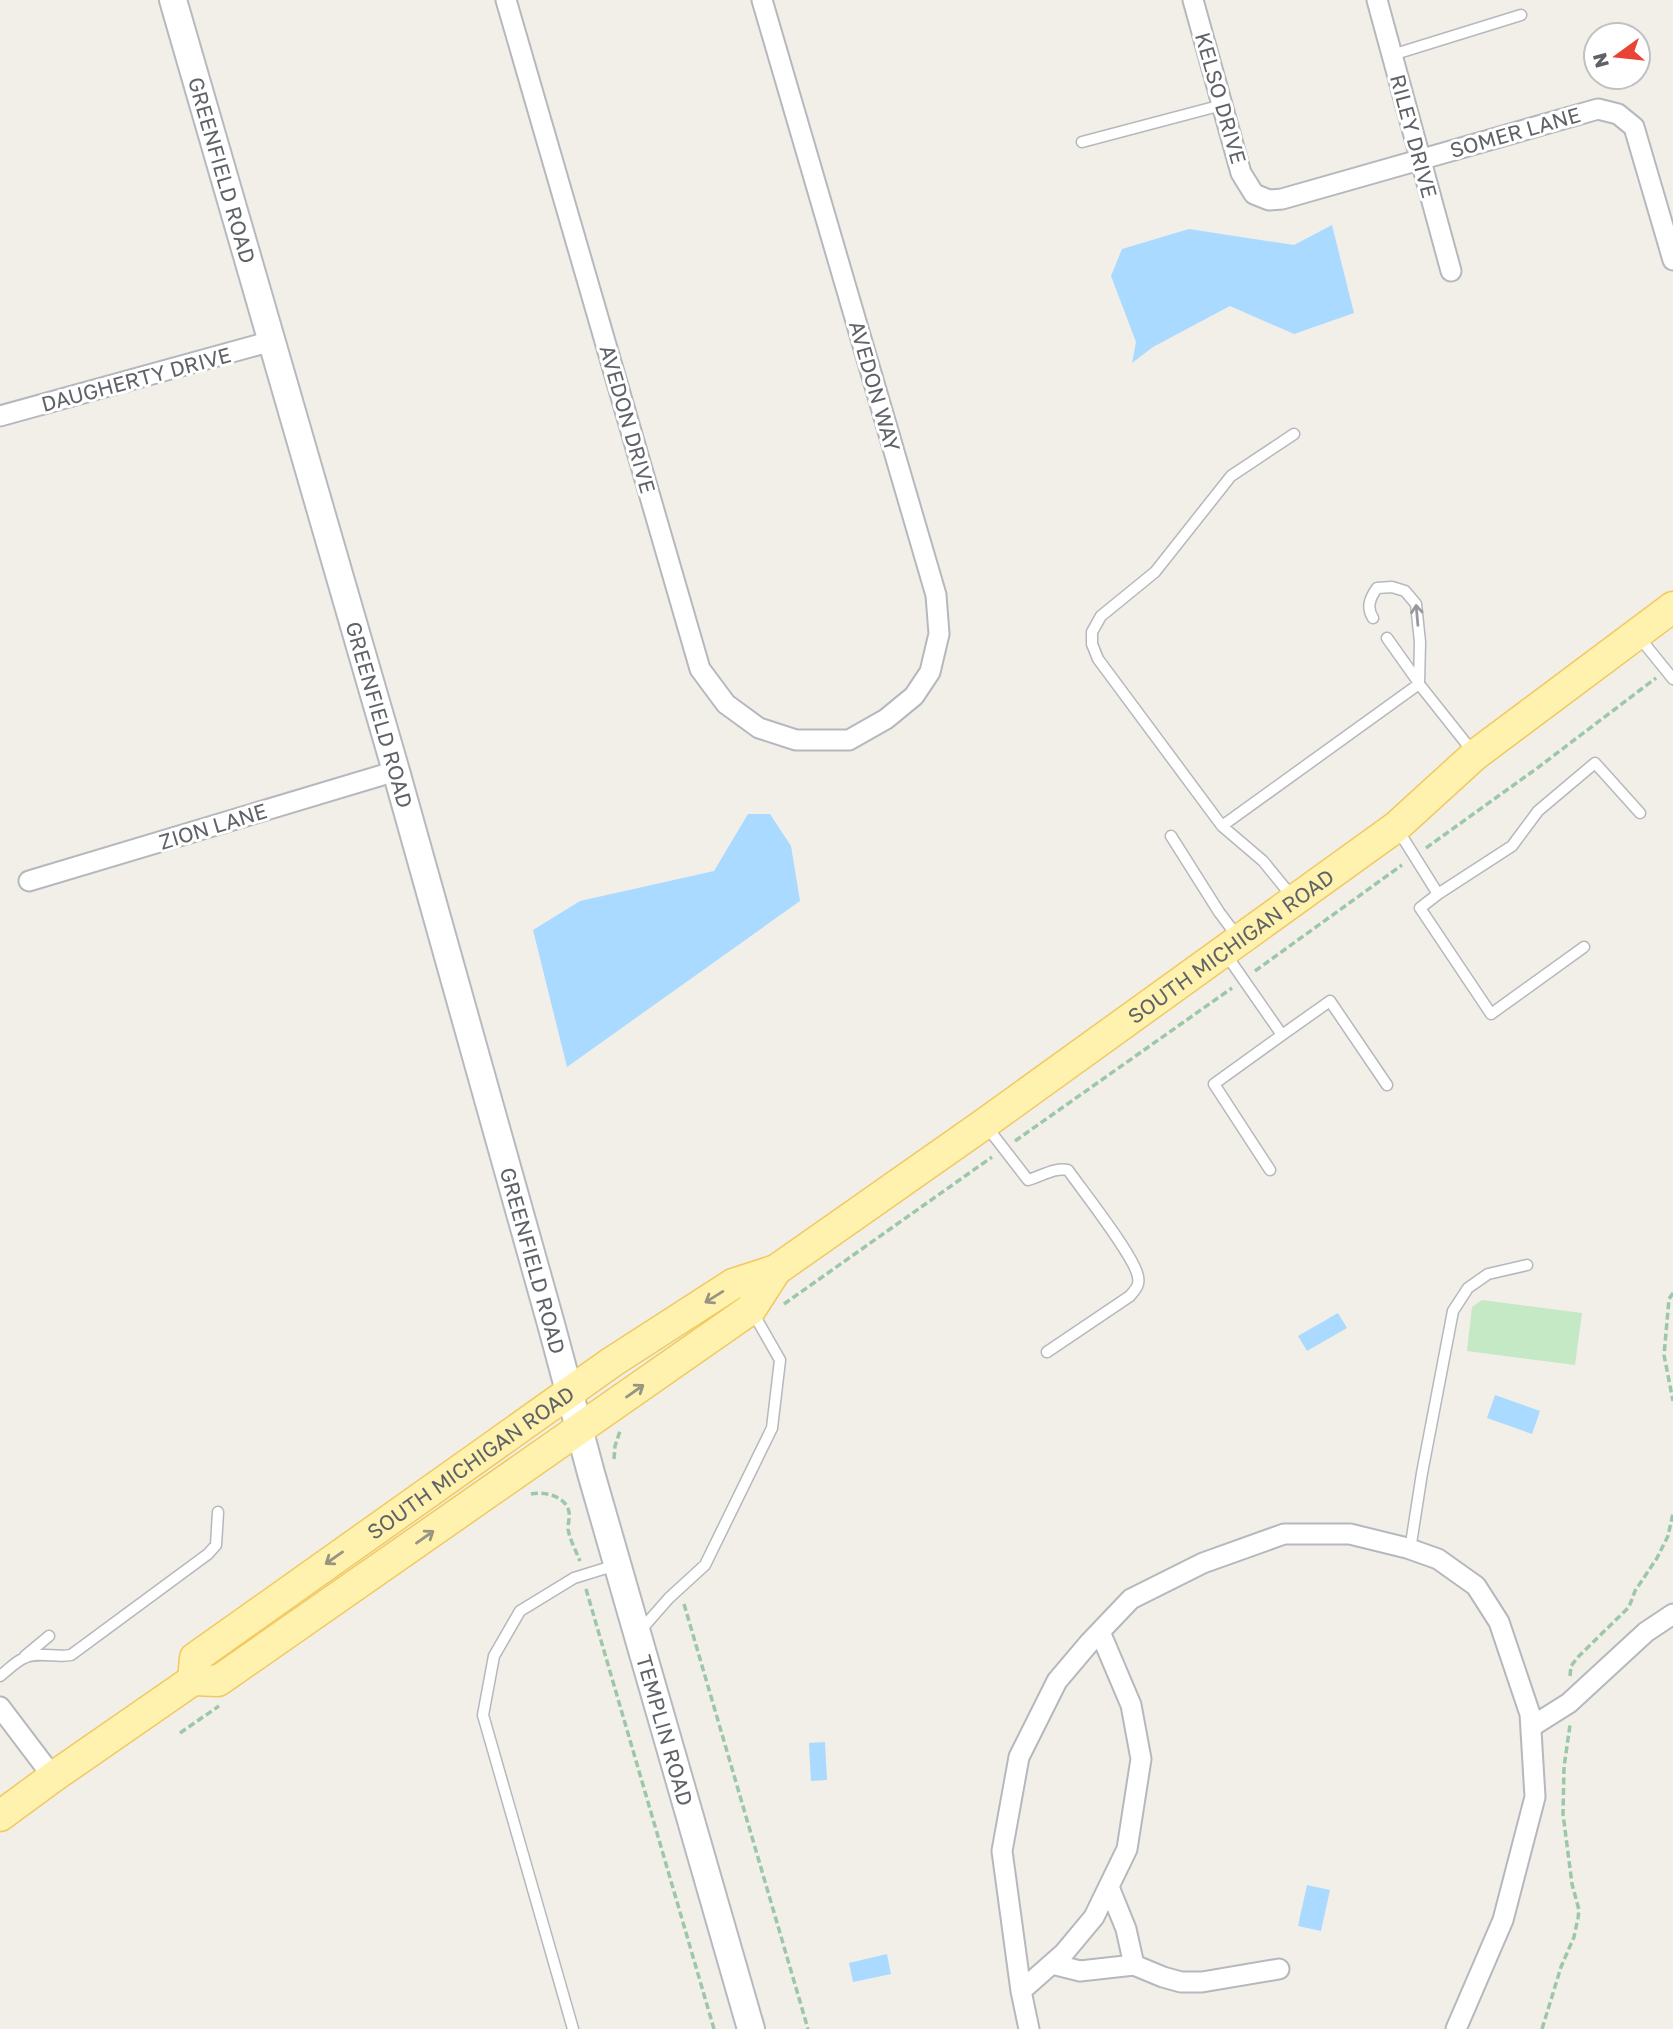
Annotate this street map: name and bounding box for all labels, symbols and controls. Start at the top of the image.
north arrow [1582,21,1652,91]
street label: KELSO DRIVE [1190,29,1252,167]
text: N [1587,51,1613,70]
street label: RILEY DRIVE [1385,71,1443,201]
street label: GREENFIELD ROAD [183,74,261,266]
street label: SOMER LANE [1447,101,1583,163]
street label: AVEDON WAY [844,318,906,455]
street label: DAUGHERTY DRIVE [38,341,234,417]
street label: AVEDON DRIVE [594,342,662,496]
one-way arrow [1410,605,1423,627]
street label: GREENFIELD ROAD [340,619,419,811]
street label: ZION LANE [156,797,270,855]
street label: SOUTH MICHIGAN ROAD [1123,863,1339,1029]
street label: GREENFIELD ROAD [495,1164,571,1357]
one-way arrow [704,1290,724,1304]
street label: SOUTH MICHIGAN ROAD [362,1380,579,1545]
one-way arrow [625,1383,644,1398]
one-way arrow [415,1530,434,1544]
one-way arrow [325,1551,344,1565]
street label: TEMPLIN ROAD [631,1652,699,1809]

